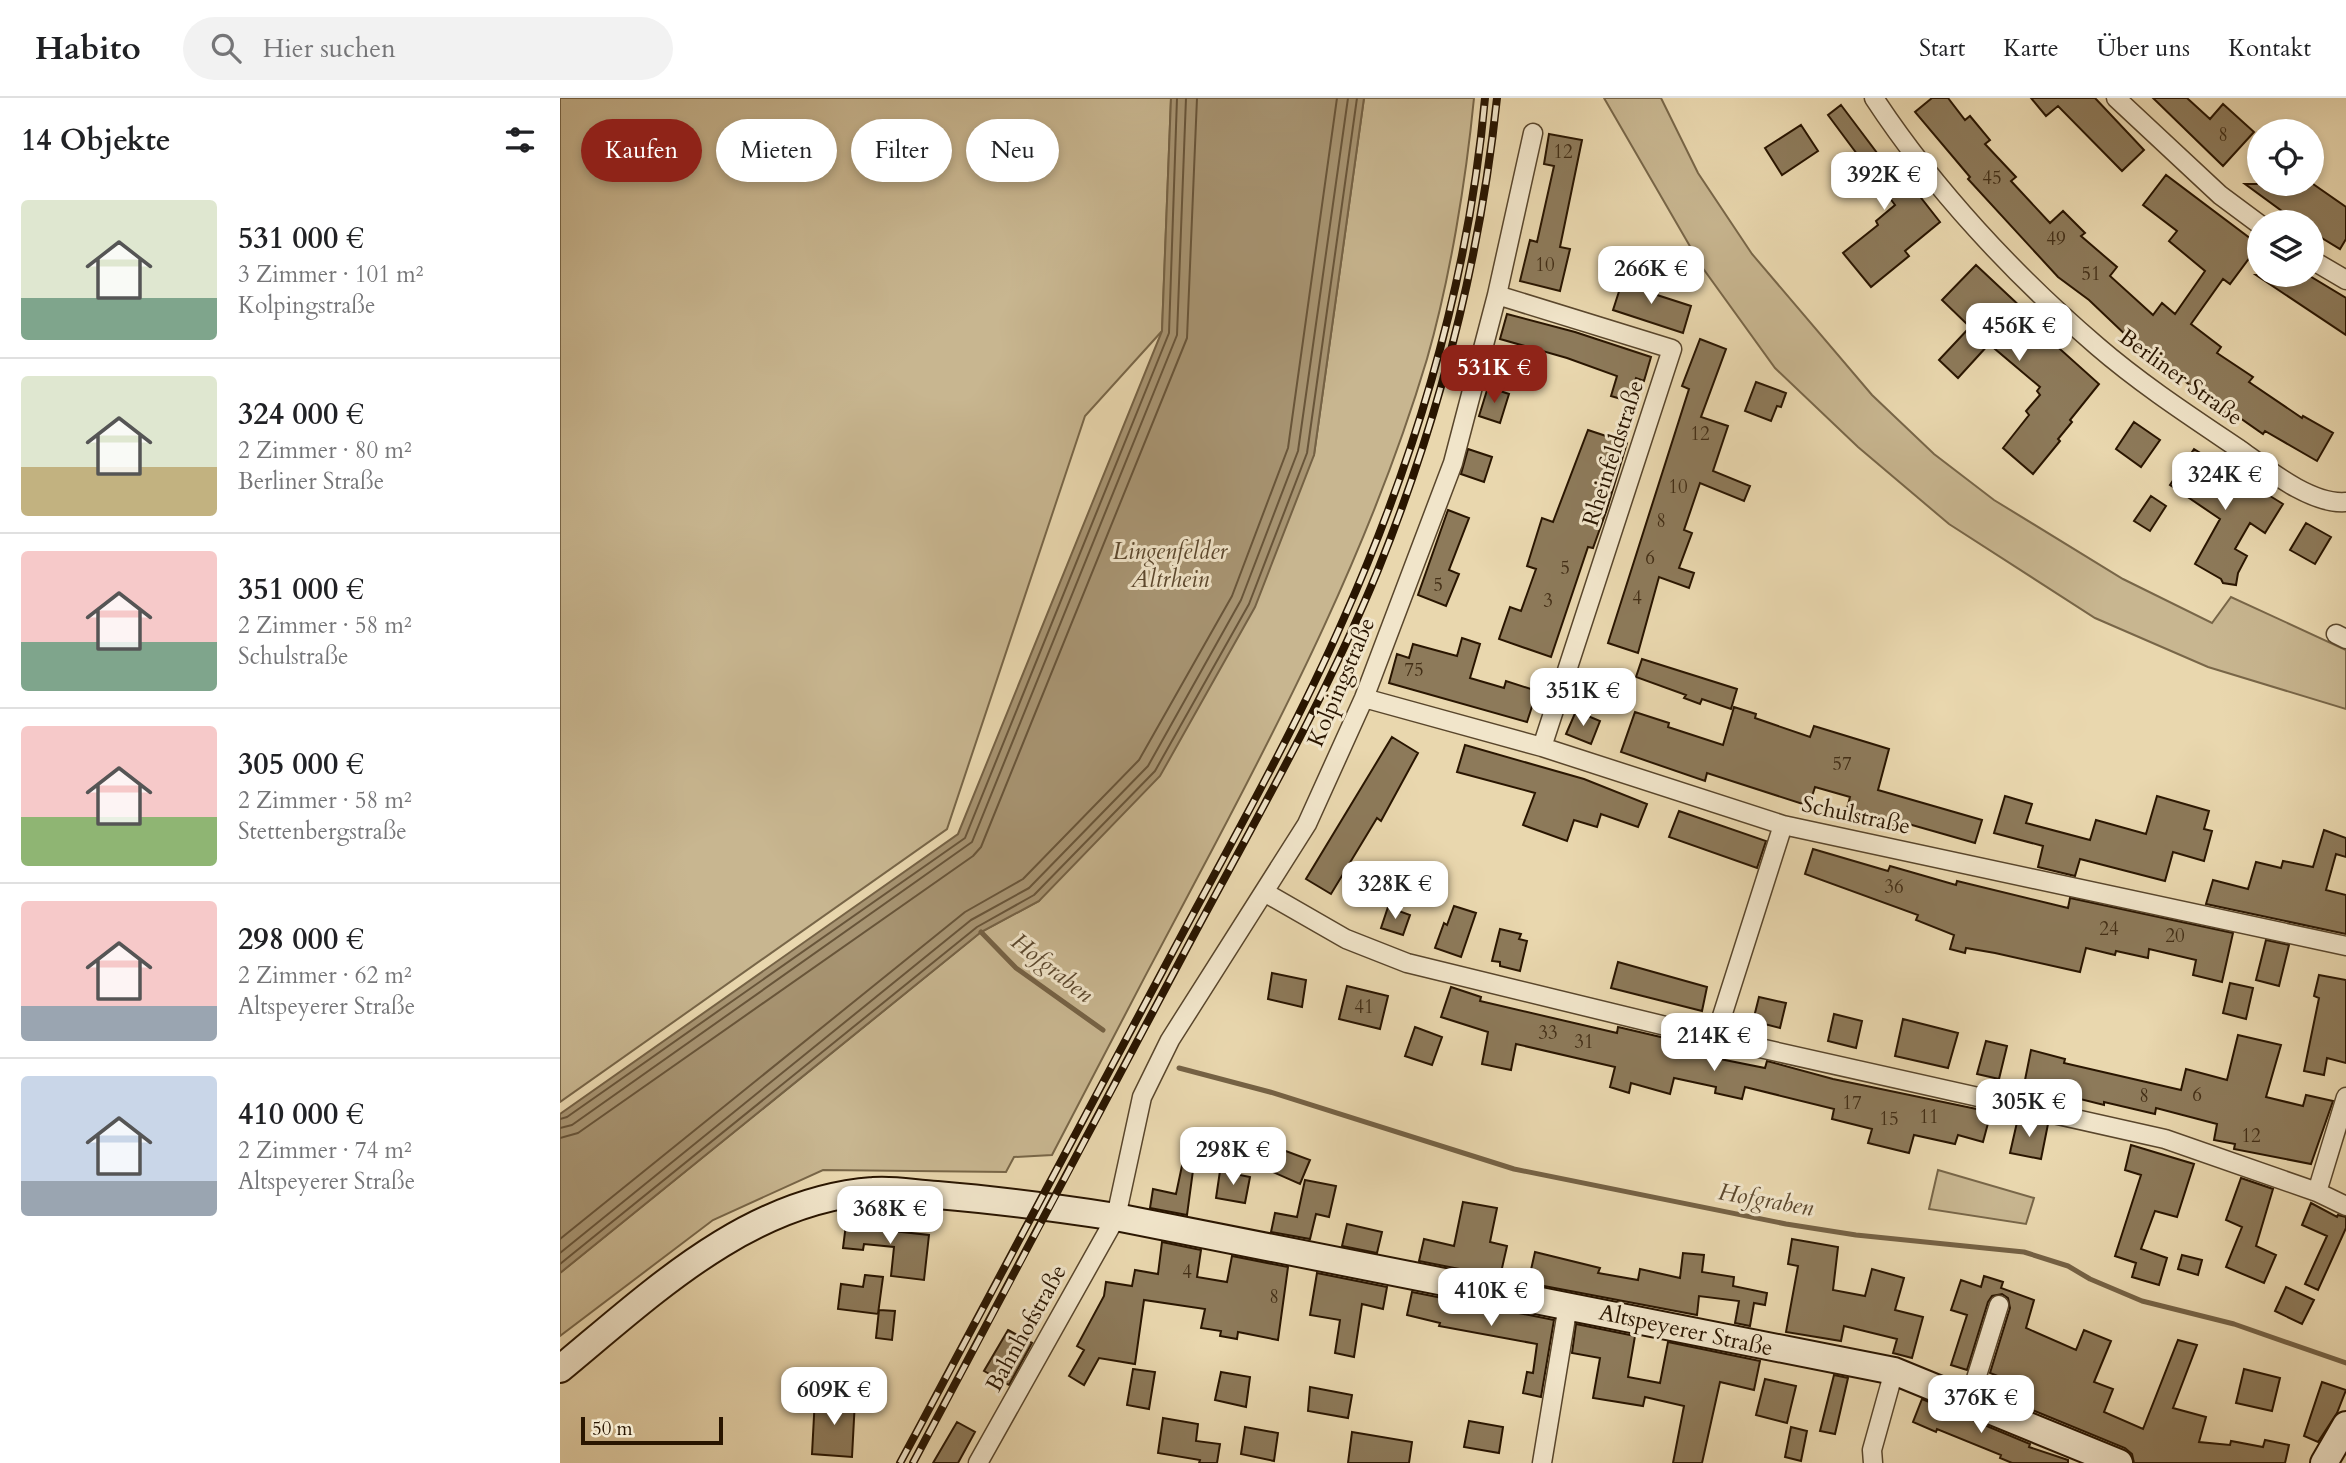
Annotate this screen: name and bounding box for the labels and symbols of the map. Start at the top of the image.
house number: 8 [2218,122,2228,148]
house number: 12 [1553,139,1573,165]
pin: 392K € [1827,152,1941,212]
house number: 45 [1982,165,2002,191]
house number: 49 [2046,226,2066,252]
pin: 266K € [1594,246,1708,306]
house number: 10 [1535,252,1555,278]
house number: 51 [2081,261,2101,287]
pin: 456K € [1962,303,2076,363]
street label: Berliner Straße [2113,322,2249,432]
pin: 531K € [1437,345,1551,405]
street label: Rheinfeldstraße [1575,376,1651,530]
house number: 12 [1690,421,1710,447]
pin: 324K € [2168,452,2282,512]
house number: 10 [1668,474,1688,500]
house number: 8 [1656,508,1666,534]
water label: Lingenfelder Altrhein [1113,535,1229,596]
house number: 6 [1645,545,1655,571]
house number: 5 [1560,555,1570,581]
house number: 5 [1433,572,1443,598]
house number: 4 [1632,585,1642,611]
house number: 3 [1543,588,1553,614]
street label: Kolpingstraße [1300,613,1382,751]
house number: 75 [1404,657,1424,683]
pin: 351K € [1526,668,1640,728]
house number: 57 [1832,751,1852,777]
street label: Schulstraße [1799,788,1913,842]
pin: 328K € [1338,862,1452,921]
house number: 36 [1884,874,1904,900]
house number: 24 [2099,916,2119,942]
house number: 20 [2165,923,2185,949]
water label: Hofgraben [1004,925,1100,1011]
house number: 41 [1354,994,1374,1020]
pin: 214K € [1657,1014,1771,1073]
house number: 33 [1538,1020,1558,1046]
house number: 31 [1574,1029,1594,1055]
pin: 305K € [1972,1080,2086,1139]
house number: 6 [2192,1082,2202,1108]
house number: 8 [2139,1083,2149,1109]
house number: 17 [1842,1090,1862,1116]
house number: 11 [1919,1104,1939,1130]
house number: 15 [1879,1106,1899,1132]
house number: 12 [2241,1123,2261,1149]
pin: 298K € [1176,1128,1290,1187]
water label: Hofgraben [1716,1175,1817,1225]
pin: 368K € [833,1186,947,1246]
street label: Bahnhofstraße [978,1259,1074,1397]
house number: 4 [1182,1259,1192,1285]
pin: 410K € [1434,1268,1548,1328]
house number: 8 [1269,1284,1279,1310]
street label: Altspeyerer Straße [1596,1296,1776,1364]
pin: 609K € [777,1368,891,1427]
pin: 376K € [1924,1376,2038,1435]
scale bar [581,1414,723,1446]

